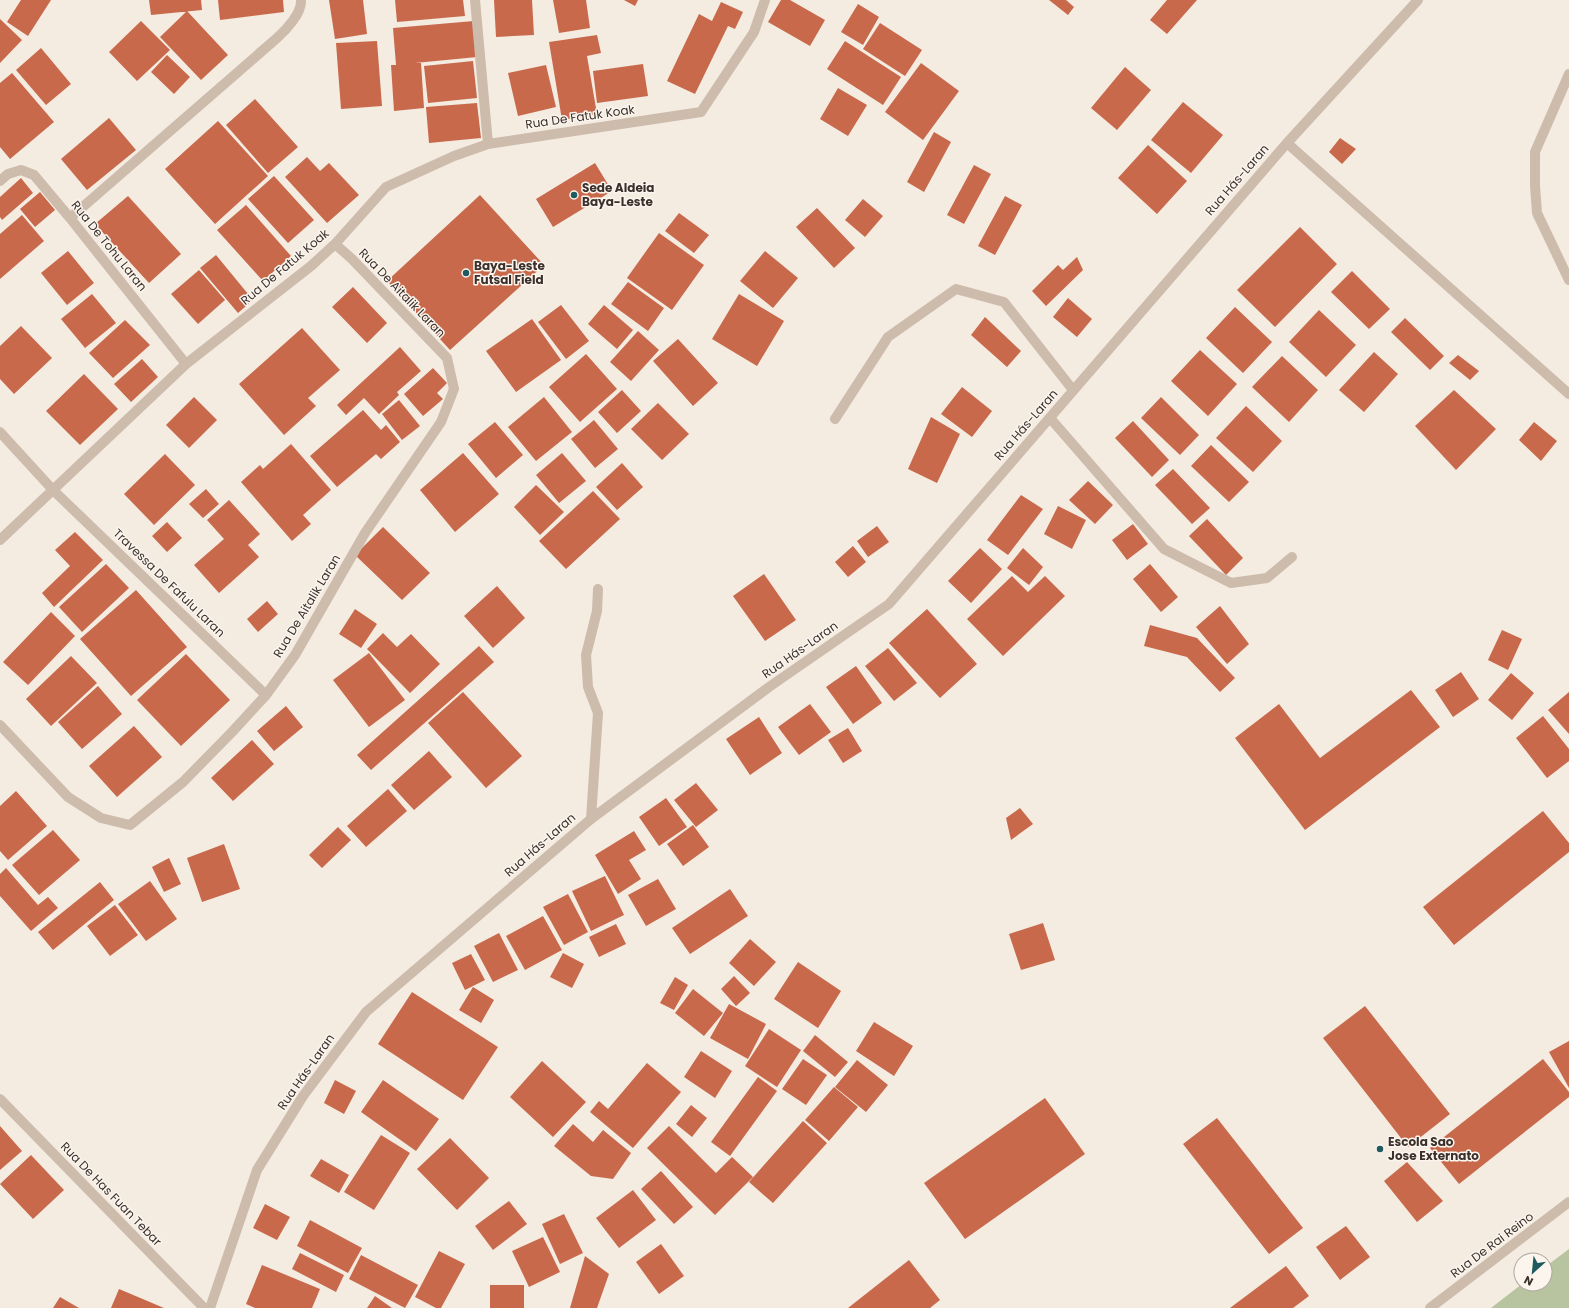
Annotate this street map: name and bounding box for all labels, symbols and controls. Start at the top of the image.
street label: Rua De Fatuk Koak [524,100,636,133]
street label: Rua Hás-Laran [1201,140,1272,219]
place label: Sede Aldeia Baya-Leste [582,179,654,210]
marker: Sede Aldeia Baya-Leste [569,190,579,200]
street label: Rua De Tohu Laran [68,197,151,294]
street label: Rua De Fatuk Koak [237,224,333,309]
street label: Rua De Aitalik Laran [355,244,449,341]
place label: Baya-Leste Futsal Field [474,257,545,288]
marker: Baya-Leste Futsal Field [461,268,471,278]
street label: Rua Hás-Laran [990,385,1061,464]
street label: Travessa De Fafulu Laran [110,525,229,641]
street label: Rua De Aitalik Laran [269,551,344,661]
street label: Rua Hás-Laran [758,617,841,682]
street label: Rua Hás-Laran [500,809,579,880]
street label: Rua Hás-Laran [273,1030,338,1113]
place label: Escola Sao Jose Externato [1388,1133,1479,1164]
street label: Rua De Has Fuan Tebar [57,1138,166,1250]
marker: Escola Sao Jose Externato [1375,1144,1385,1154]
street label: Rua De Rai Reino [1447,1208,1537,1281]
north arrow [1513,1252,1553,1292]
text: N [1521,1272,1536,1290]

